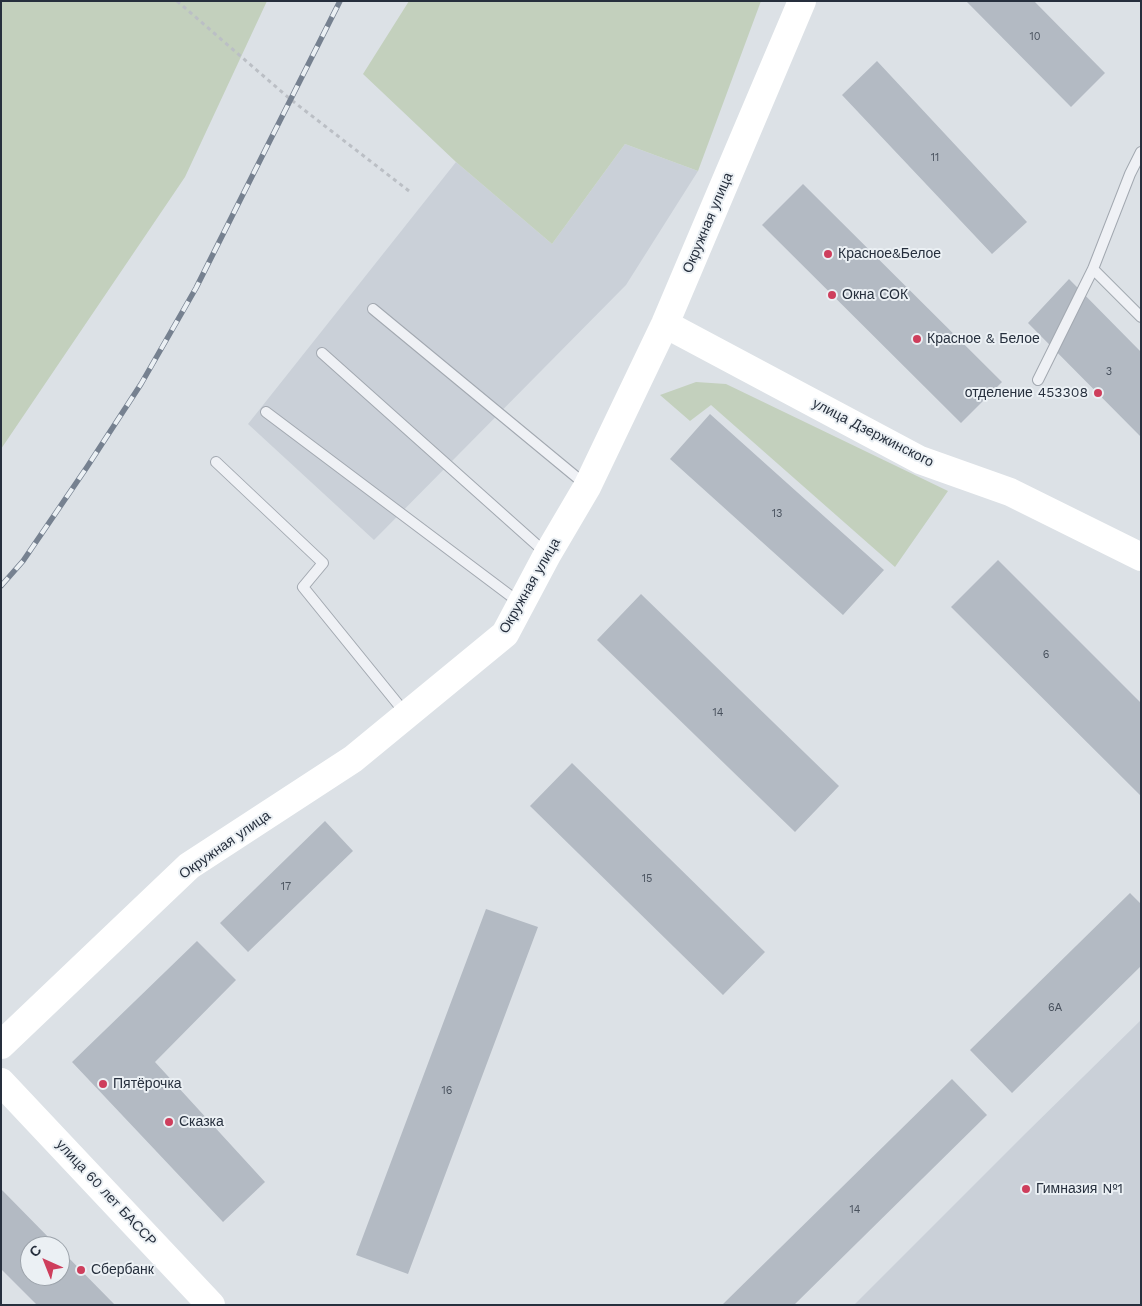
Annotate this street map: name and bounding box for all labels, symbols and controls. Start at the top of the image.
house number: 10 [1029,30,1041,44]
house number: 11 [931,151,939,165]
street label: Окружная улица [679,170,737,276]
place label: Красное&Белое [838,246,941,262]
marker: Красное&Белое [822,248,834,260]
place label: Окна СОК [842,287,908,303]
marker: Окна СОК [826,289,838,301]
place label: Красное & Белое [927,331,1040,347]
marker: Красное & Белое [911,333,923,345]
house number: 3 [1106,365,1112,379]
place label: отделение 453308 [965,385,1088,401]
marker: отделение 453308 [1092,387,1104,399]
street label: улица Дзержинского [810,395,936,471]
house number: 13 [772,507,782,521]
street label: Окружная улица [496,535,564,637]
house number: 6 [1043,648,1049,662]
house number: 14 [712,706,724,720]
street label: Окружная улица [176,807,274,883]
house number: 15 [642,872,652,886]
house number: 17 [281,880,291,894]
house number: 6А [1048,1001,1062,1015]
place label: Пятёрочка [113,1076,182,1092]
marker: Пятёрочка [97,1078,109,1090]
house number: 16 [442,1084,452,1098]
place label: Сказка [179,1114,224,1130]
marker: Сказка [163,1116,175,1128]
street label: улица 60 лет БАССР [52,1136,160,1250]
place label: Гимназия №1 [1036,1181,1123,1197]
marker: Гимназия №1 [1020,1183,1032,1195]
house number: 14 [849,1203,861,1217]
north arrow [20,1236,70,1286]
text: С [26,1242,44,1260]
place label: Сбербанк [91,1262,154,1278]
marker: Сбербанк [75,1264,87,1276]

